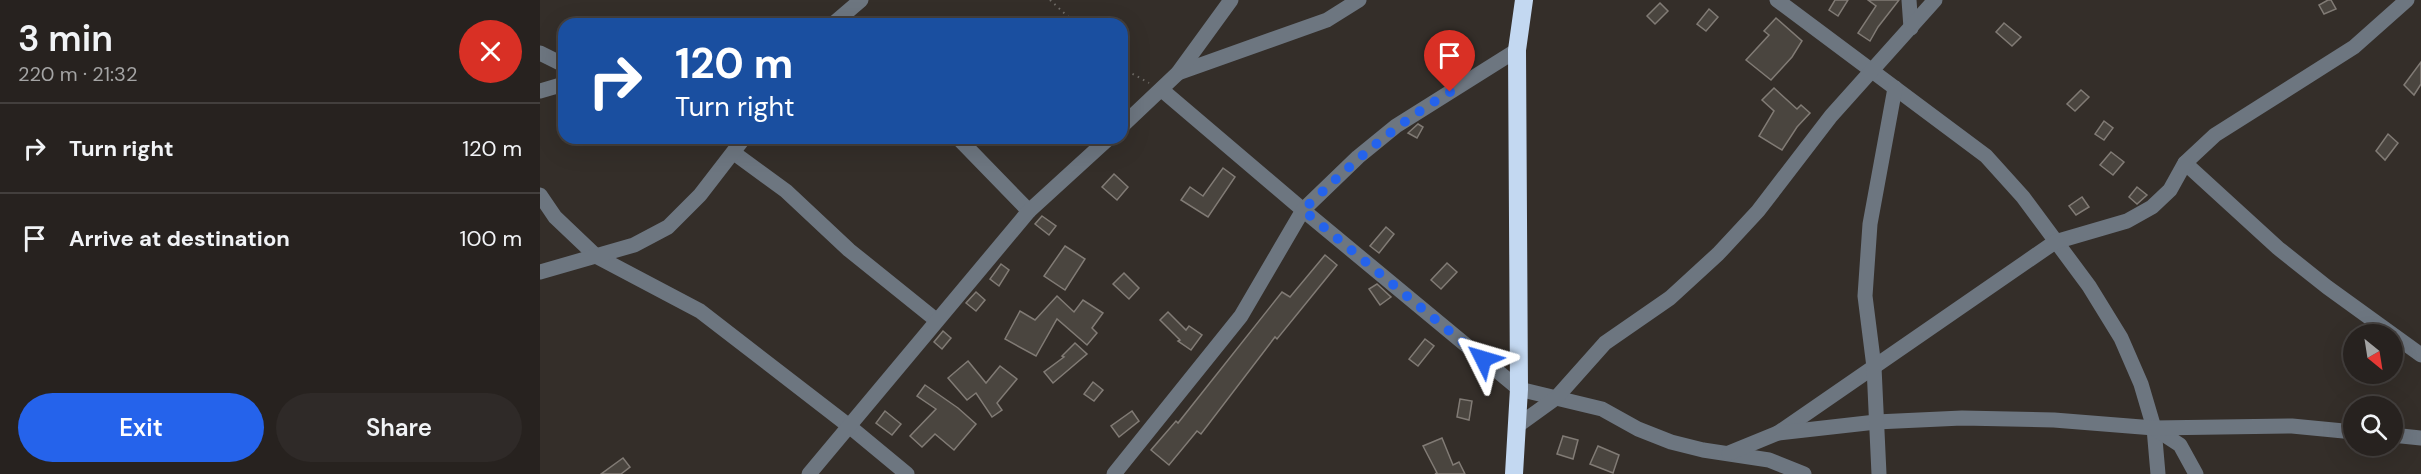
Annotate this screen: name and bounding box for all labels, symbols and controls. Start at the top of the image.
text: 3 min [18,15,113,62]
button: close [459,20,522,83]
pin [1424,30,1475,92]
text: 120 m [675,36,793,91]
icon: arrive [1433,39,1466,72]
icon: right [576,42,654,120]
text: 220 m · 21:32 [18,61,137,87]
text: Turn right [675,89,795,124]
icon: right [18,132,51,165]
text: Turn right [69,134,174,163]
text: 120 m [462,134,522,163]
icon: arrive [18,222,51,255]
text: Arrive at destination [69,224,290,253]
text: 100 m [460,224,522,253]
north arrow [2343,324,2403,384]
map controls [2343,324,2403,456]
position arrow [1451,327,1515,391]
button: Exit [18,393,264,462]
button: Share [276,393,522,462]
button: search [2343,396,2403,456]

